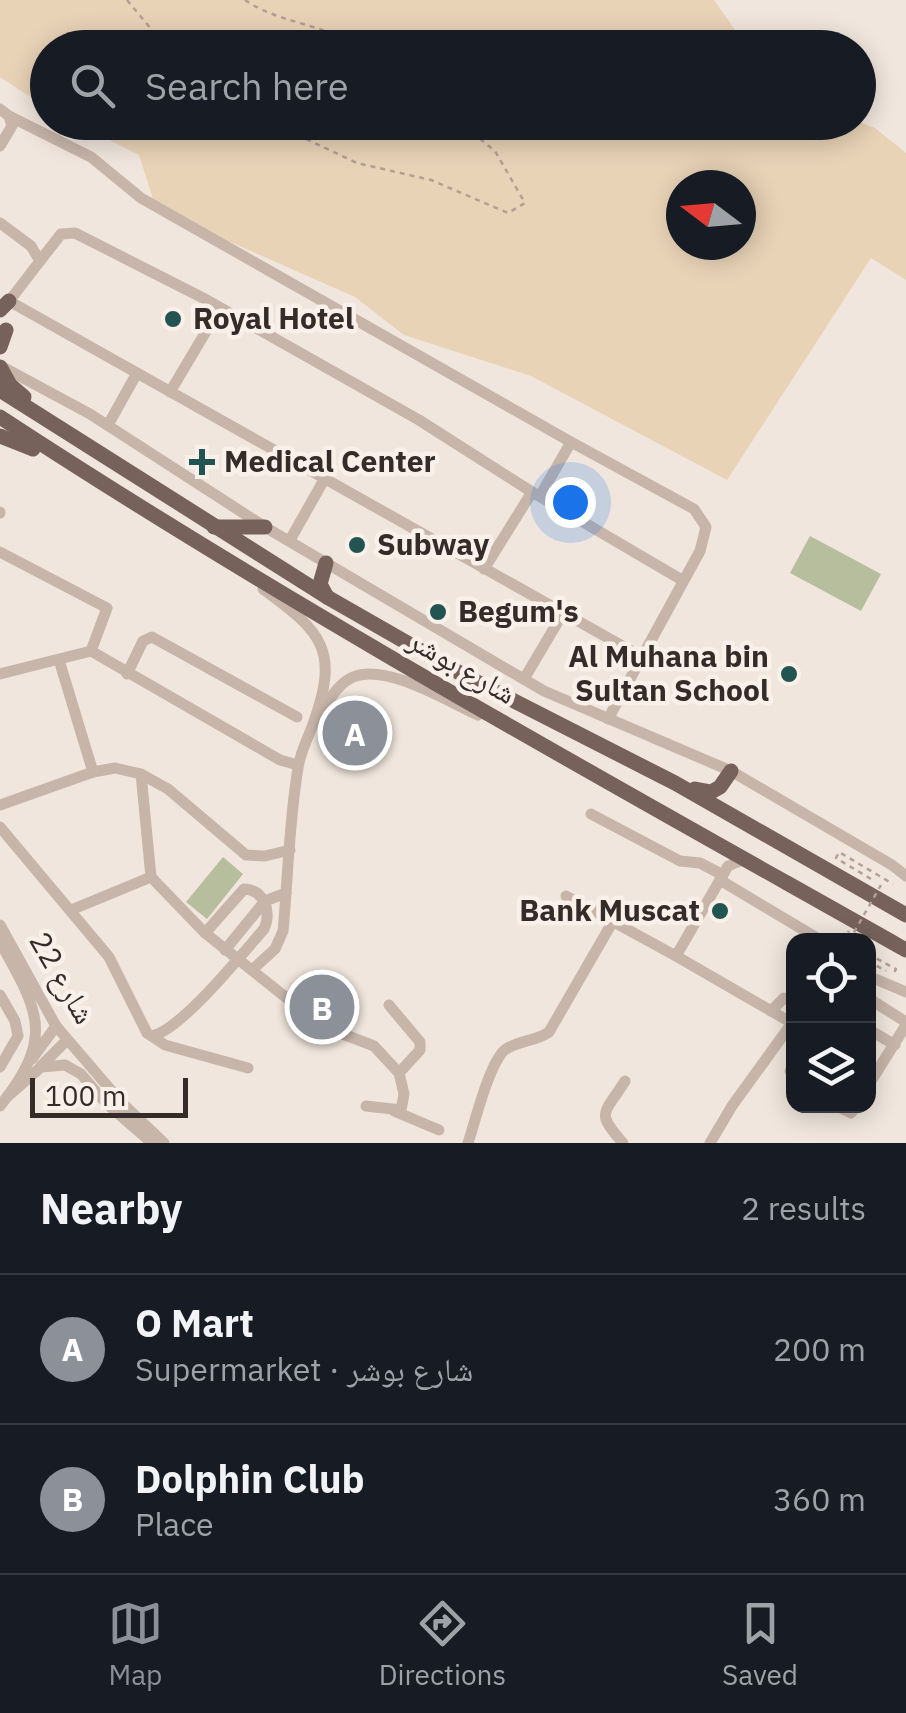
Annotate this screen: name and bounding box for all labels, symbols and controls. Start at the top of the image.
search box [30,30,876,140]
icon: search [65,58,120,113]
text: Search here [145,61,349,110]
north arrow [666,170,756,260]
place label: Royal Hotel [193,298,354,337]
marker: Royal Hotel [162,308,184,330]
place label: Medical Center [224,441,436,480]
marker: Medical Center [189,449,215,475]
your location [545,477,596,528]
place label: Subway [377,524,489,563]
marker: Subway [346,534,368,556]
place label: Begum's [458,591,579,630]
marker: Begum's [427,601,449,623]
street label: شارع بوشر [400,619,524,713]
place label: Al Muhana bin Sultan School [568,636,769,709]
marker: Al Muhana bin Sultan School [778,663,800,685]
pin: A [322,696,388,770]
place label: Bank Muscat [519,890,700,929]
marker: Bank Muscat [709,900,731,922]
street label: شارع 22 [21,924,105,1031]
map controls [786,933,876,1113]
button: locate [786,933,876,1023]
pin: B [290,970,354,1044]
button: layers [786,1023,876,1113]
scale bar [30,1073,188,1118]
text: 100 m [45,1077,126,1114]
text: Nearby [40,1181,182,1236]
text: 2 results [741,1187,866,1229]
text: O Mart [135,1298,254,1347]
text: A [62,1328,83,1370]
text: 200 m [773,1328,866,1370]
text: Supermarket · شارع بوشر [135,1348,473,1390]
text: Dolphin Club [135,1454,365,1503]
text: B [62,1478,83,1520]
text: 360 m [773,1478,866,1520]
text: Place [135,1503,214,1545]
tab: Map [108,1596,163,1693]
tab: Directions [379,1596,506,1693]
tab: Saved [722,1596,798,1693]

